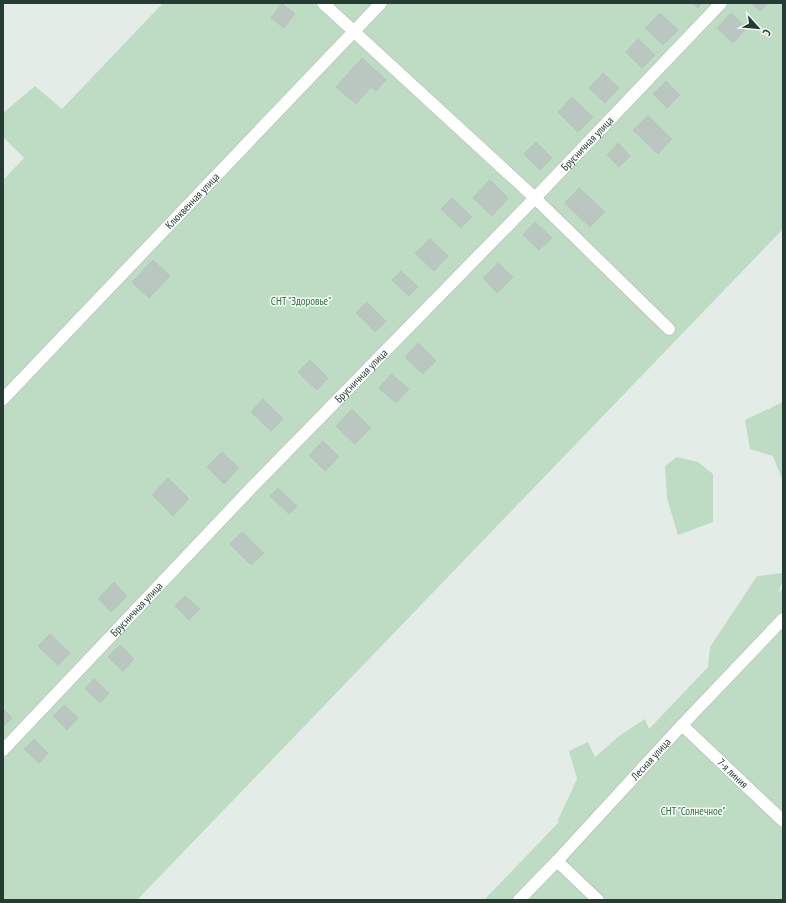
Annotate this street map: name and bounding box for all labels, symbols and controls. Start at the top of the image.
north arrow [738,8,778,48]
text: С [760,27,774,38]
street label: Брусничная улица [558,113,616,174]
street label: Клюквенная улица [162,170,222,232]
park label: СНТ "Здоровье" [271,294,331,308]
street label: Брусничная улица [332,346,391,406]
street label: Брусничная улица [107,579,166,639]
street label: Лесная улица [627,735,674,784]
street label: 7-я линия [714,755,751,791]
park label: СНТ "Солнечное" [661,804,725,818]

